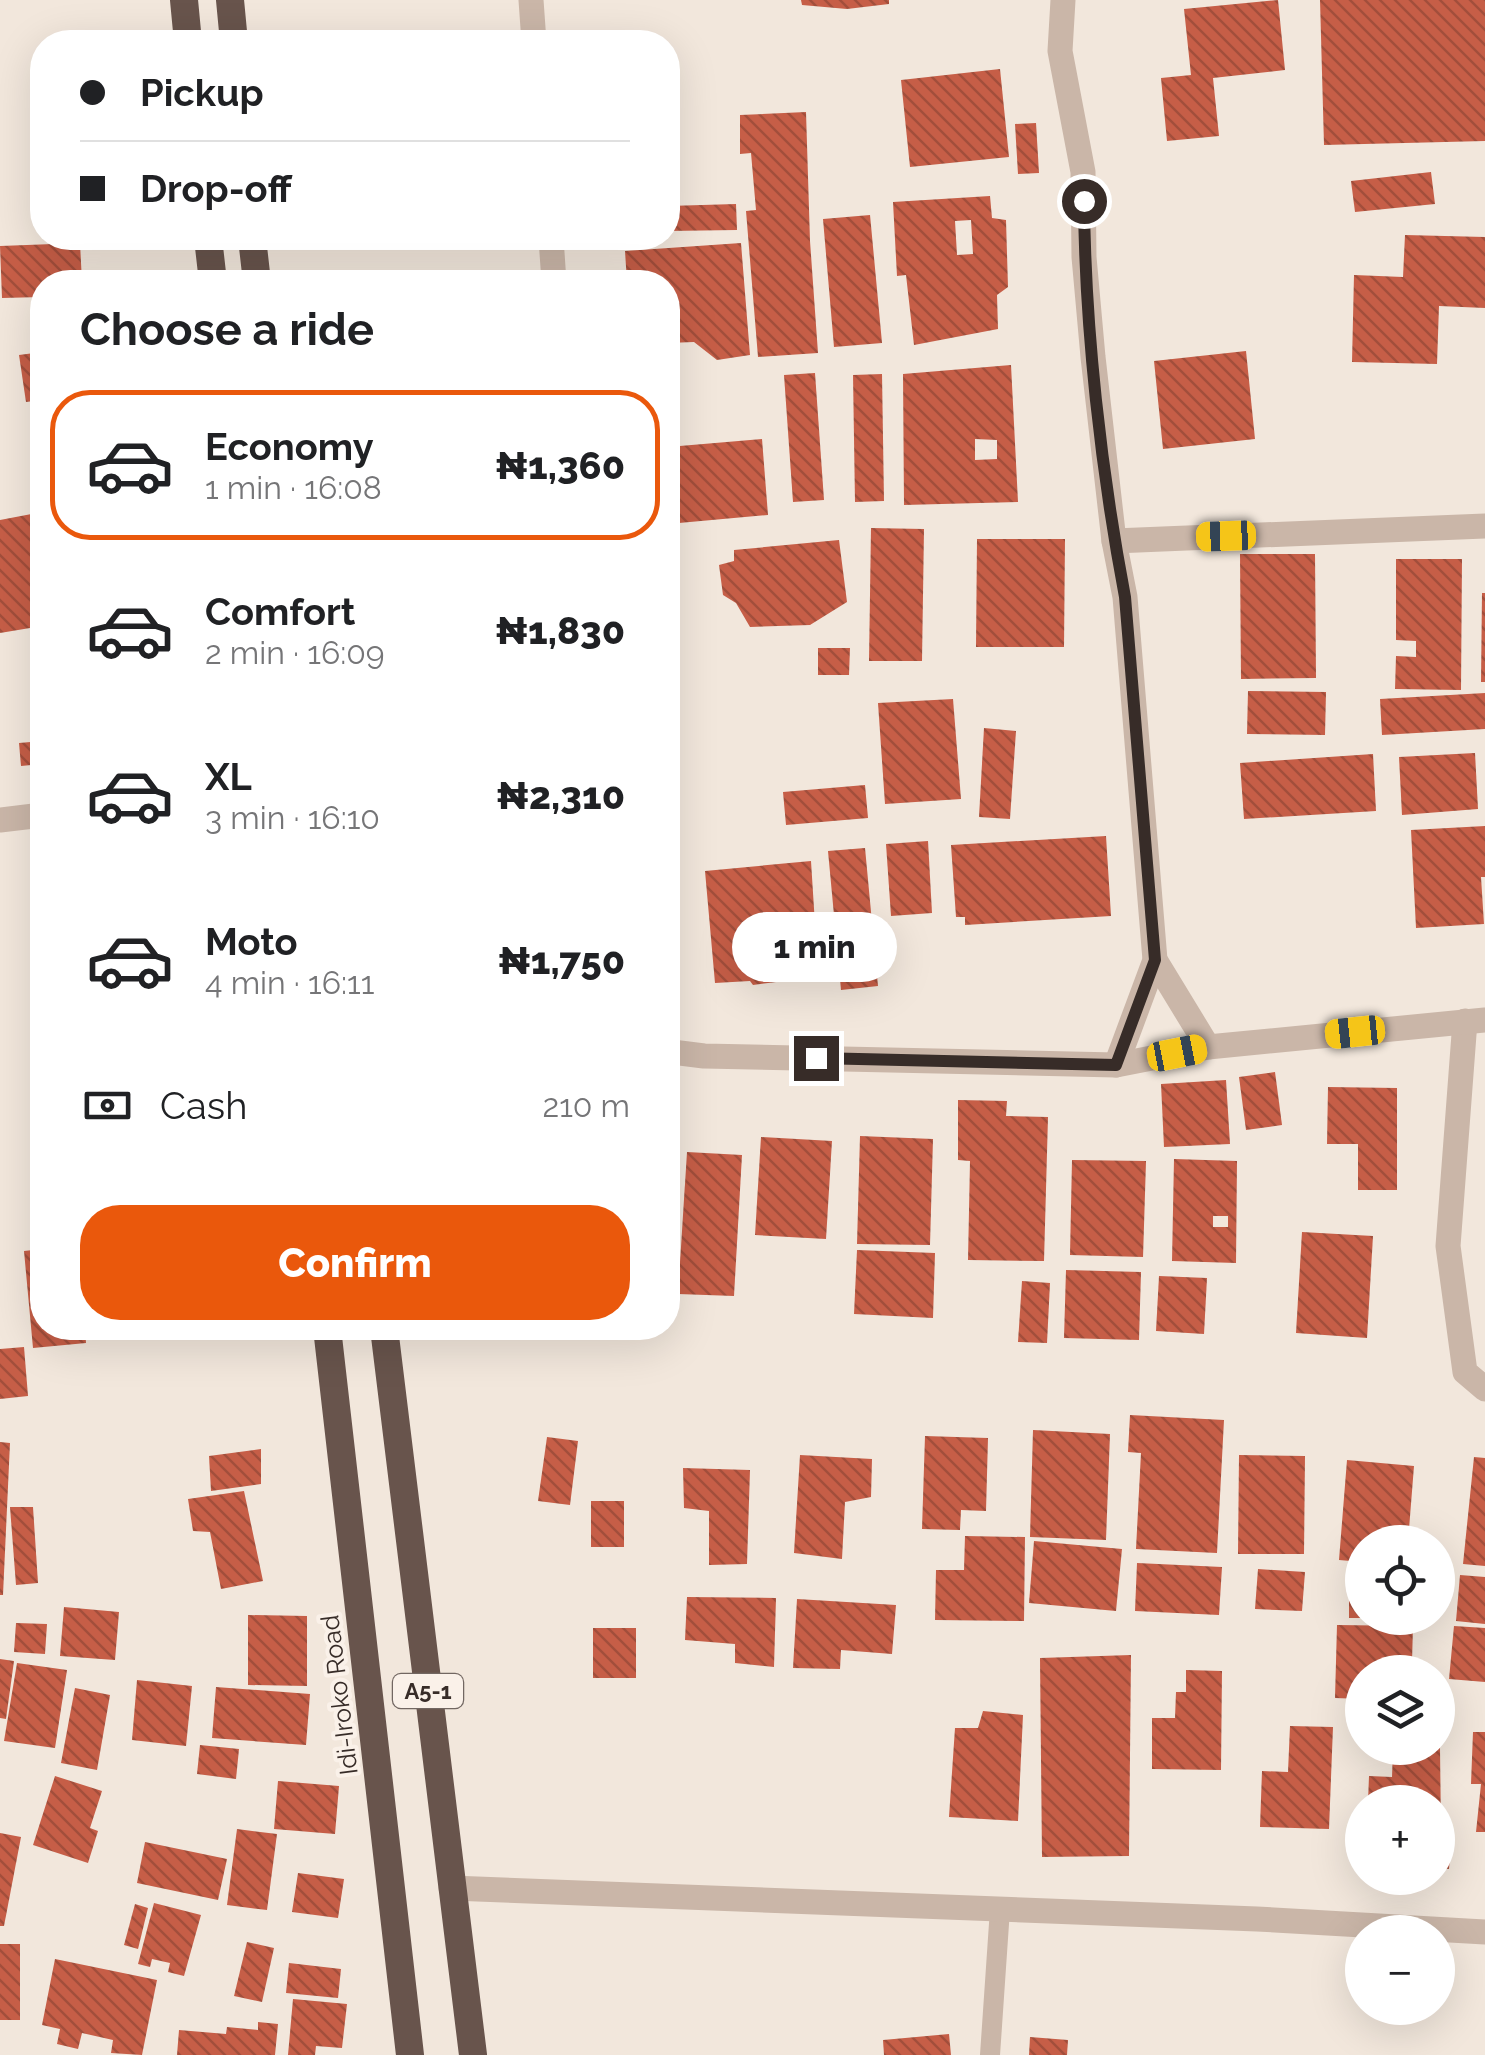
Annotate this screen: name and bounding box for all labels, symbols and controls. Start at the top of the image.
text: Pickup [140,70,264,115]
text: Drop-off [140,166,292,211]
route start [1062,179,1107,224]
text: Choose a ride [80,303,374,356]
icon: car [85,420,175,510]
text: Economy [205,424,374,469]
text: ₦1,360 [495,443,625,488]
text: 1 min · 16:08 [205,469,382,506]
car [1195,520,1257,552]
icon: car [85,585,175,675]
text: Comfort [205,589,355,634]
text: ₦1,830 [495,608,625,653]
text: 2 min · 16:09 [205,634,385,671]
icon: car [85,750,175,840]
text: XL [205,754,252,799]
text: ₦2,310 [496,773,625,818]
text: 3 min · 16:10 [205,799,380,836]
callout: 1 min [734,913,898,983]
icon: car [85,915,175,1005]
text: Moto [205,919,298,964]
text: 1 min [773,928,856,965]
text: ₦1,750 [498,938,625,983]
text: 4 min · 16:11 [205,964,374,1001]
car [1324,1014,1386,1050]
car [1145,1033,1209,1073]
route end [794,1036,839,1081]
icon: cash [80,1078,135,1133]
text: Cash [160,1083,247,1128]
text: 210 m [542,1087,630,1124]
button: Confirm [80,1205,630,1320]
map controls [1345,1525,1455,2025]
button: locate [1345,1525,1455,1635]
street label: Idi-Iroko Road [314,1613,364,1777]
button: layers [1345,1655,1455,1765]
road number: A5-1 [393,1674,463,1708]
button: + [1345,1785,1455,1895]
button: − [1345,1915,1455,2025]

